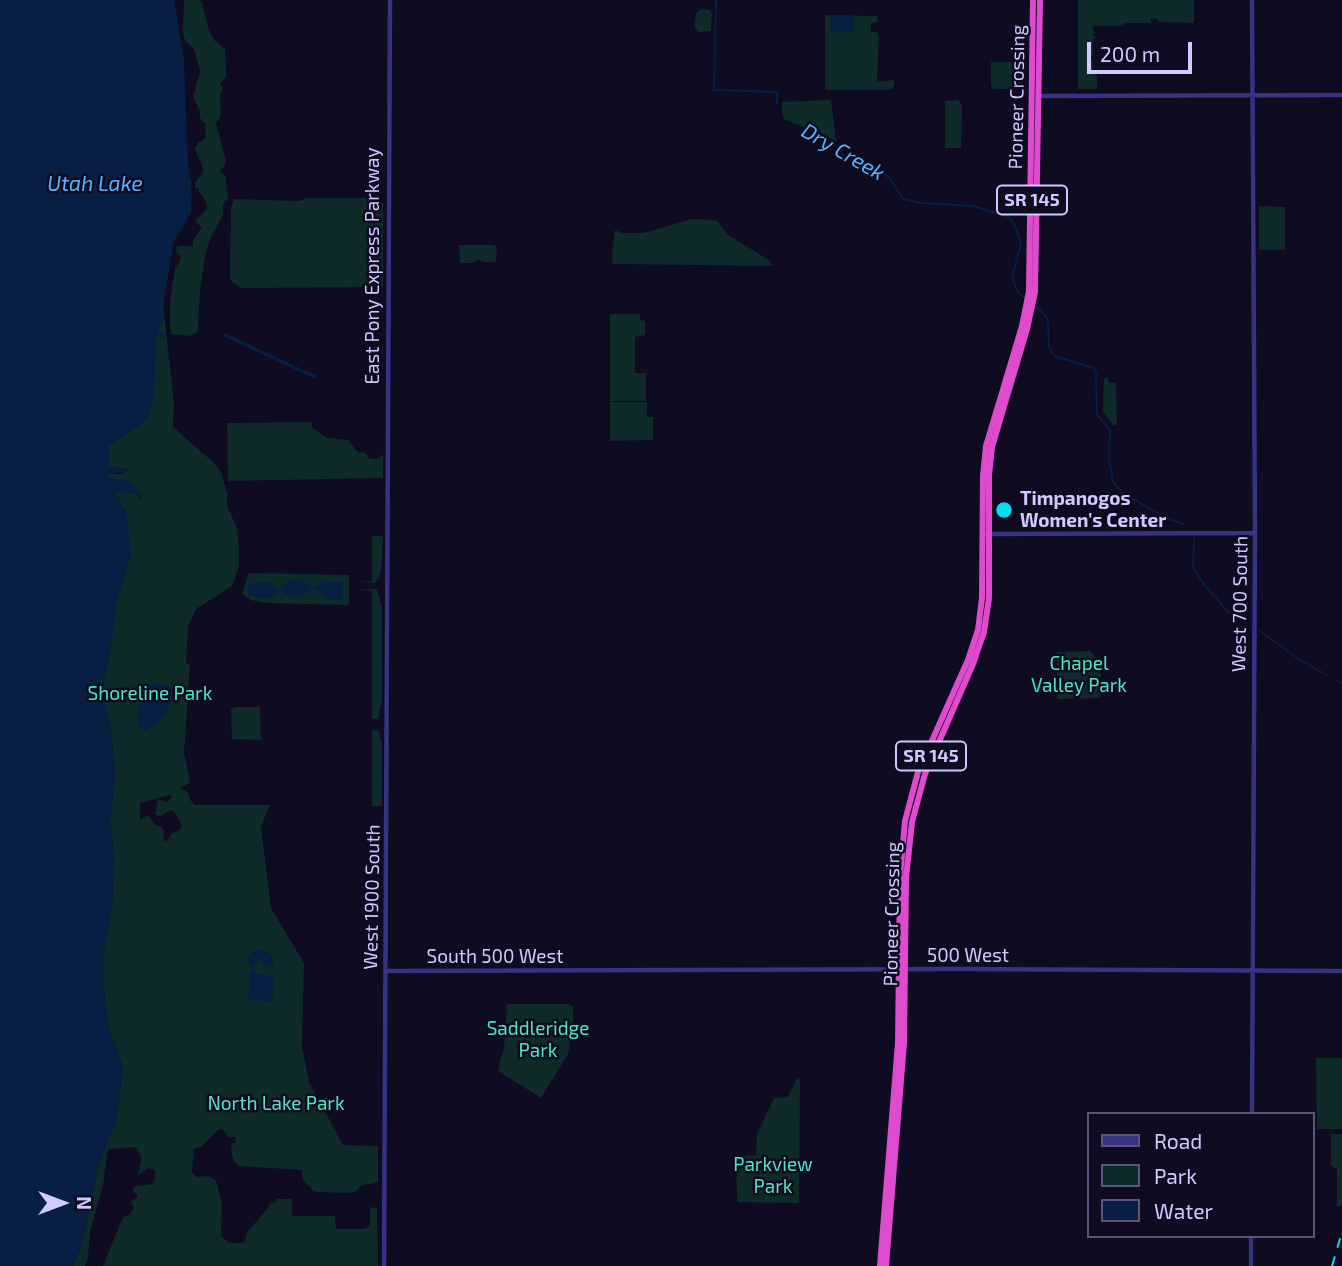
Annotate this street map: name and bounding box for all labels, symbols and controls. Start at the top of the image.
street label: Pioneer Crossing [1004,24,1030,170]
scale bar [1090,28,1195,72]
text: 200 m [1100,41,1160,66]
water label: Dry Creek [797,118,889,186]
street label: East Pony Express Parkway [362,147,384,385]
water label: Utah Lake [47,171,143,197]
road number: SR 145 [997,186,1067,215]
place label: Timpanogos Women's Center [1020,488,1166,532]
marker: Timpanogos Women's Center [994,500,1014,520]
street label: West 700 South [1227,536,1253,672]
park label: Chapel Valley Park [1031,653,1127,697]
park label: Shoreline Park [88,683,212,705]
road number: SR 145 [896,742,966,770]
street label: West 1900 South [359,824,385,970]
street label: Pioneer Crossing [879,841,905,987]
street label: 500 West [927,945,1009,967]
street label: South 500 West [427,946,563,968]
park label: Saddleridge Park [487,1018,589,1062]
park label: North Lake Park [207,1093,345,1115]
legend [1086,1112,1314,1238]
text: Road [1154,1128,1202,1153]
park label: Parkview Park [733,1154,813,1198]
text: Park [1154,1163,1197,1188]
north arrow [28,1168,98,1238]
text: N [73,1196,96,1210]
text: Water [1154,1198,1213,1223]

